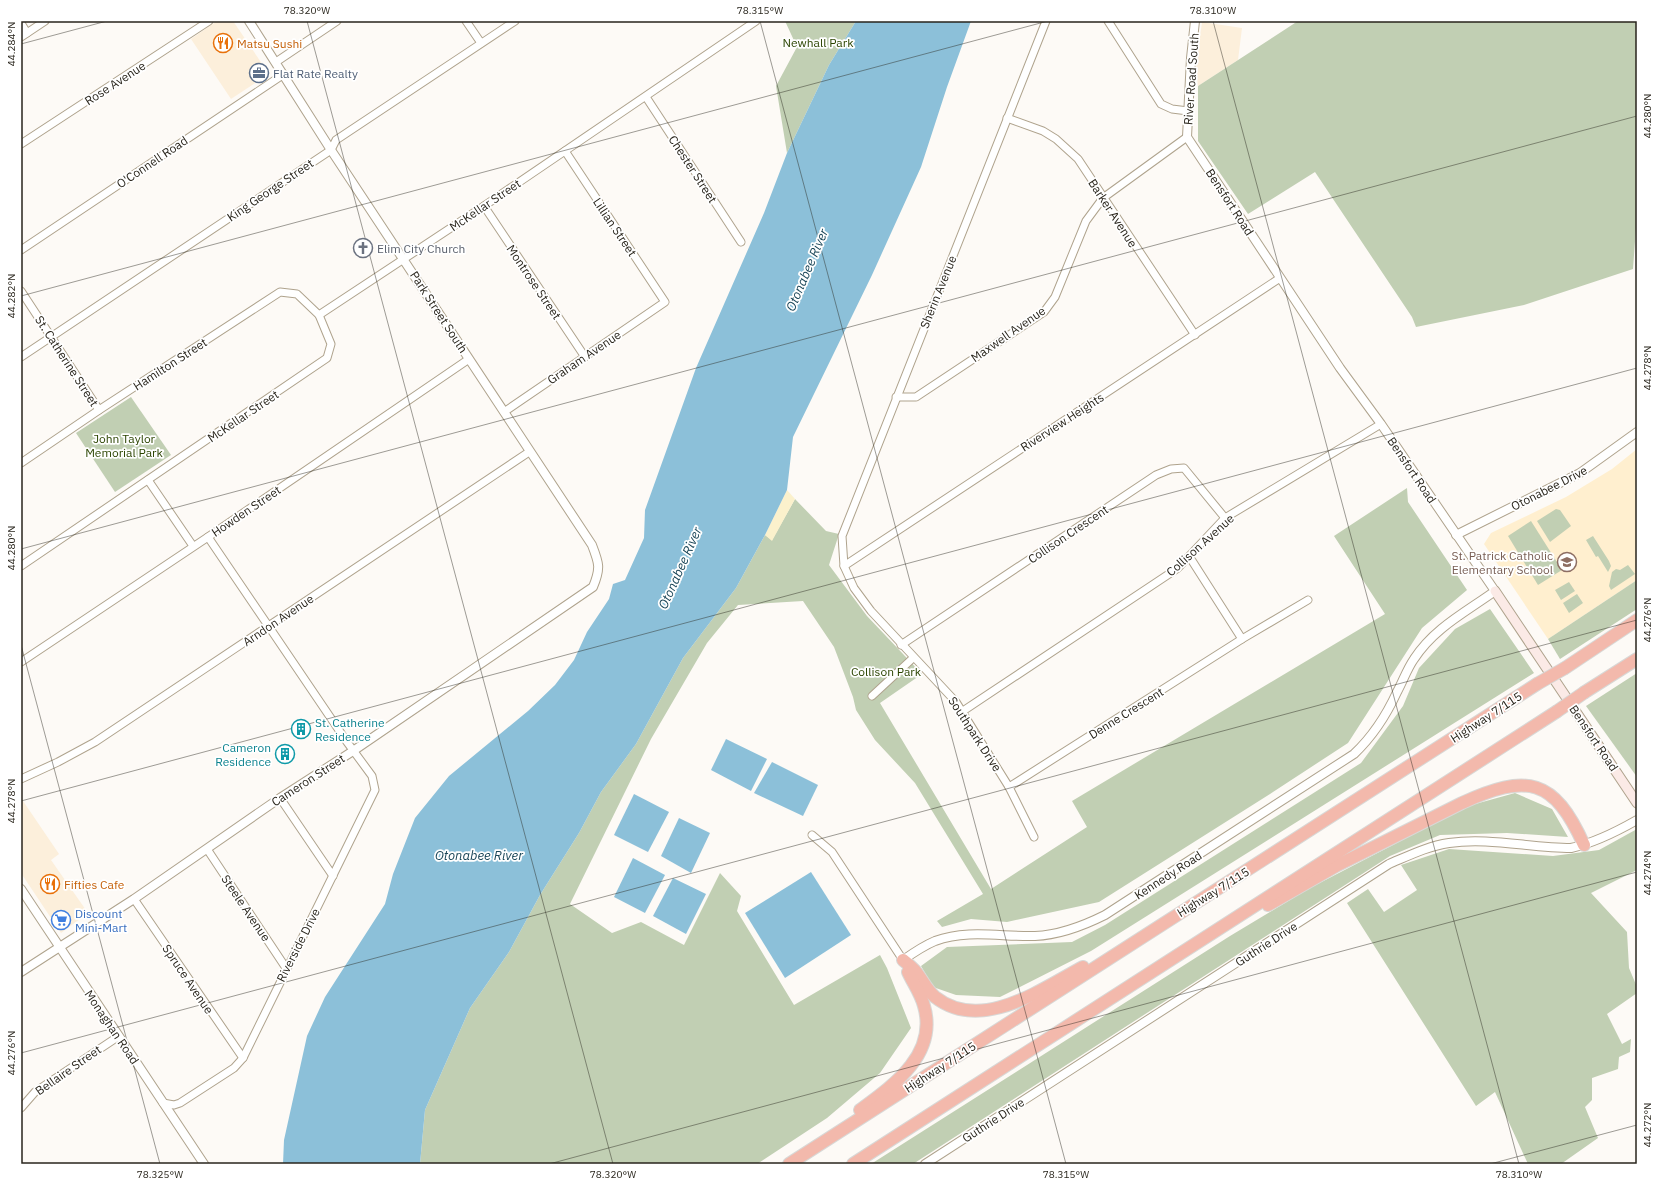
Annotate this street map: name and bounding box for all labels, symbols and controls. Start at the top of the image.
text: 78.320°W [284,4,330,17]
text: 78.315°W [737,4,783,17]
text: 78.310°W [1190,4,1236,17]
text: 44.284°N [5,22,18,66]
restaurant icon: Matsu Sushi [212,32,234,54]
street label: River Road South [1180,32,1202,126]
park label: Newhall Park [782,35,854,50]
place label: Matsu Sushi [237,36,302,51]
street label: Rose Avenue [82,58,149,108]
office icon: Flat Rate Realty [248,62,270,84]
place label: Flat Rate Realty [273,66,358,81]
text: 44.280°N [1641,94,1654,138]
street label: Chester Street [666,132,720,206]
street label: O'Connell Road [114,133,190,191]
street label: King George Street [224,156,316,224]
street label: Bensfort Road [1203,166,1257,238]
street label: McKellar Street [447,176,523,234]
street label: Barker Avenue [1085,176,1141,250]
street label: Lillian Street [590,195,640,259]
water label: Otonabee River [782,225,832,314]
church icon: Elim City Church [352,237,374,259]
place label: Elim City Church [377,241,465,256]
street label: Montrose Street [504,242,564,322]
street label: Sherin Avenue [917,253,960,331]
street label: Park Street South [407,268,471,356]
text: 44.282°N [5,274,18,318]
street label: Maxwell Avenue [968,303,1048,365]
street label: St. Catherine Street [32,313,102,409]
street label: Graham Avenue [544,327,624,387]
street label: Hamilton Street [130,335,210,393]
text: 44.278°N [1641,346,1654,390]
street label: McKellar Street [205,387,281,445]
street label: Riverview Heights [1018,389,1107,455]
park label: John Taylor Memorial Park [85,431,164,460]
street label: Bensfort Road [1384,434,1440,506]
street label: Otonabee Drive [1508,462,1590,514]
street label: Howden Street [208,482,284,540]
street label: Collison Crescent [1025,502,1111,566]
street label: Collison Avenue [1163,510,1237,579]
water label: Otonabee River [654,523,706,612]
text: 44.280°N [5,526,18,570]
place label: St. Patrick Catholic Elementary School [1451,548,1553,577]
school or university icon: St. Patrick Catholic Elementary School [1556,551,1578,573]
street label: Arndon Avenue [240,591,317,649]
text: 44.276°N [1641,598,1654,642]
park label: Collison Park [851,664,922,679]
street label: Denne Crescent [1086,684,1166,742]
street label: Highway 7/115 [1447,688,1525,746]
street label: Southpark Drive [945,694,1005,775]
street label: Bensfort Road [1566,702,1622,774]
place label: St. Catherine Residence [315,715,385,744]
building icon: St. Catherine Residence [290,718,312,740]
place label: Cameron Residence [215,740,271,769]
building icon: Cameron Residence [274,743,296,765]
street label: Cameron Street [268,751,348,809]
text: 44.278°N [5,779,18,823]
water label: Otonabee River [435,847,524,864]
street label: Kennedy Road [1131,848,1205,902]
text: 44.274°N [1641,851,1654,895]
street label: Highway 7/115 [1174,864,1252,920]
street label: Steele Avenue [218,872,274,944]
restaurant icon: Fifties Cafe [39,873,61,895]
place label: Fifties Cafe [64,877,125,892]
street label: Riverside Drive [273,905,323,984]
place label: Discount Mini-Mart [75,906,127,935]
supermarket icon: Discount Mini-Mart [50,909,72,931]
street label: Guthrie Drive [1232,918,1300,970]
street label: Spruce Avenue [159,941,217,1017]
street label: Monaghan Road [82,987,142,1067]
text: 44.276°N [5,1031,18,1075]
street label: Highway 7/115 [901,1038,979,1096]
street label: Bellaire Street [32,1042,104,1098]
street label: Guthrie Drive [959,1094,1027,1146]
text: 44.272°N [1641,1103,1654,1147]
text: 78.325°W [137,1168,183,1181]
text: 78.320°W [590,1168,636,1181]
text: 78.315°W [1043,1168,1089,1181]
text: 78.310°W [1496,1168,1542,1181]

